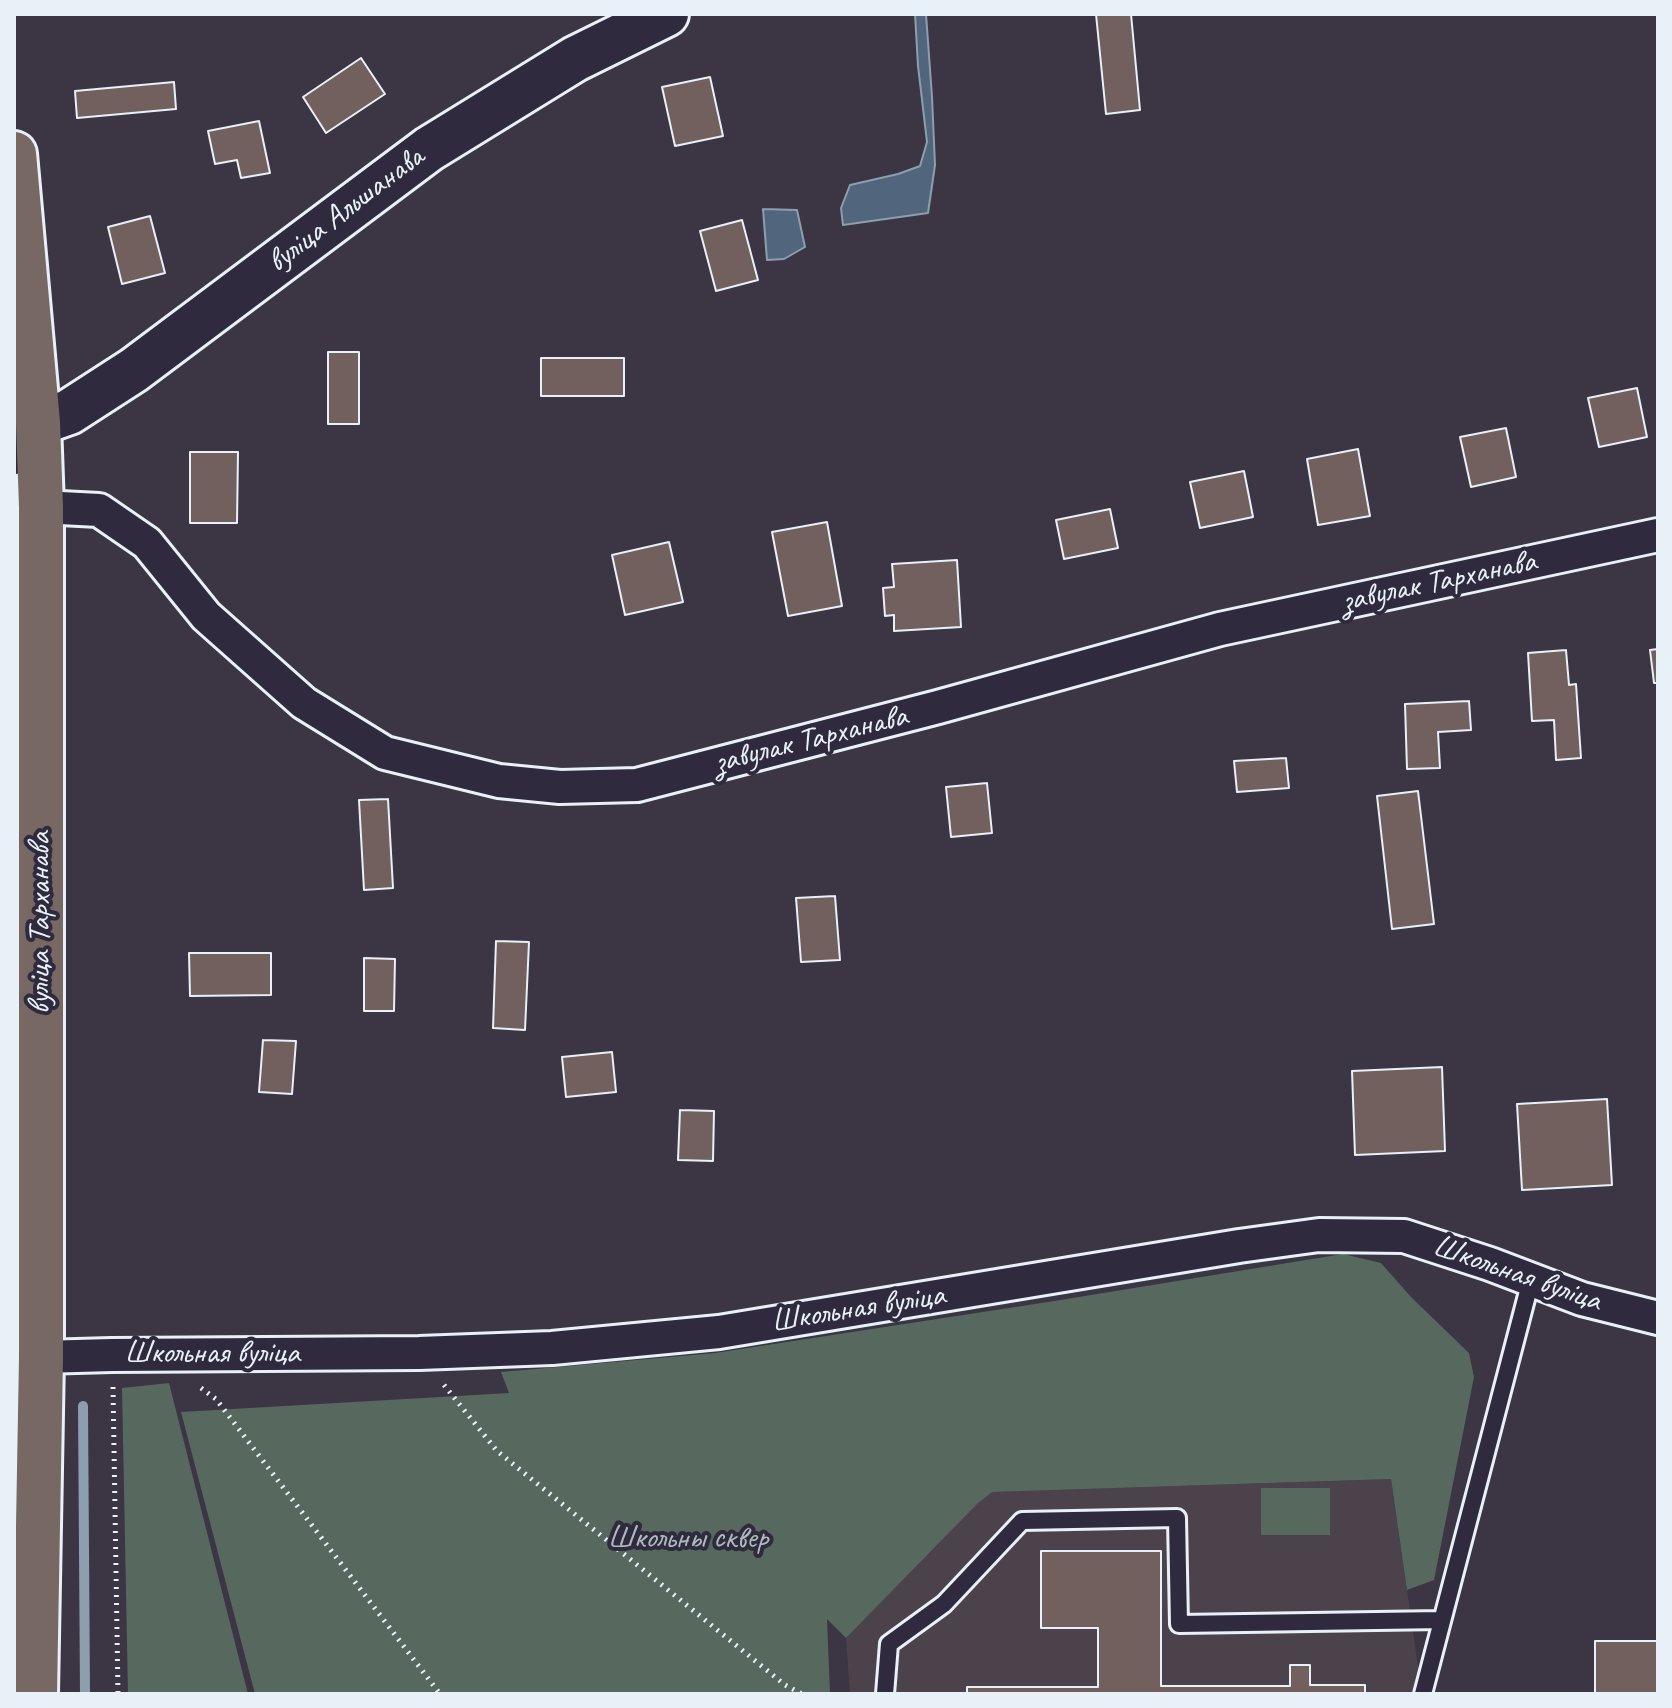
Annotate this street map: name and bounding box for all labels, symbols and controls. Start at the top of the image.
street label: вуліца Альшанава [260,139,432,281]
street label: завулак Тарханава [1338,543,1540,621]
street label: завулак Тарханава [711,697,911,783]
street label: вуліца Тарханава [22,832,60,1014]
street label: Школьная вуліца [1428,1227,1606,1321]
street label: Школьная вуліца [768,1276,948,1342]
street label: Школьная вуліца [124,1335,300,1373]
park label: Школьны сквер [608,1520,768,1558]

